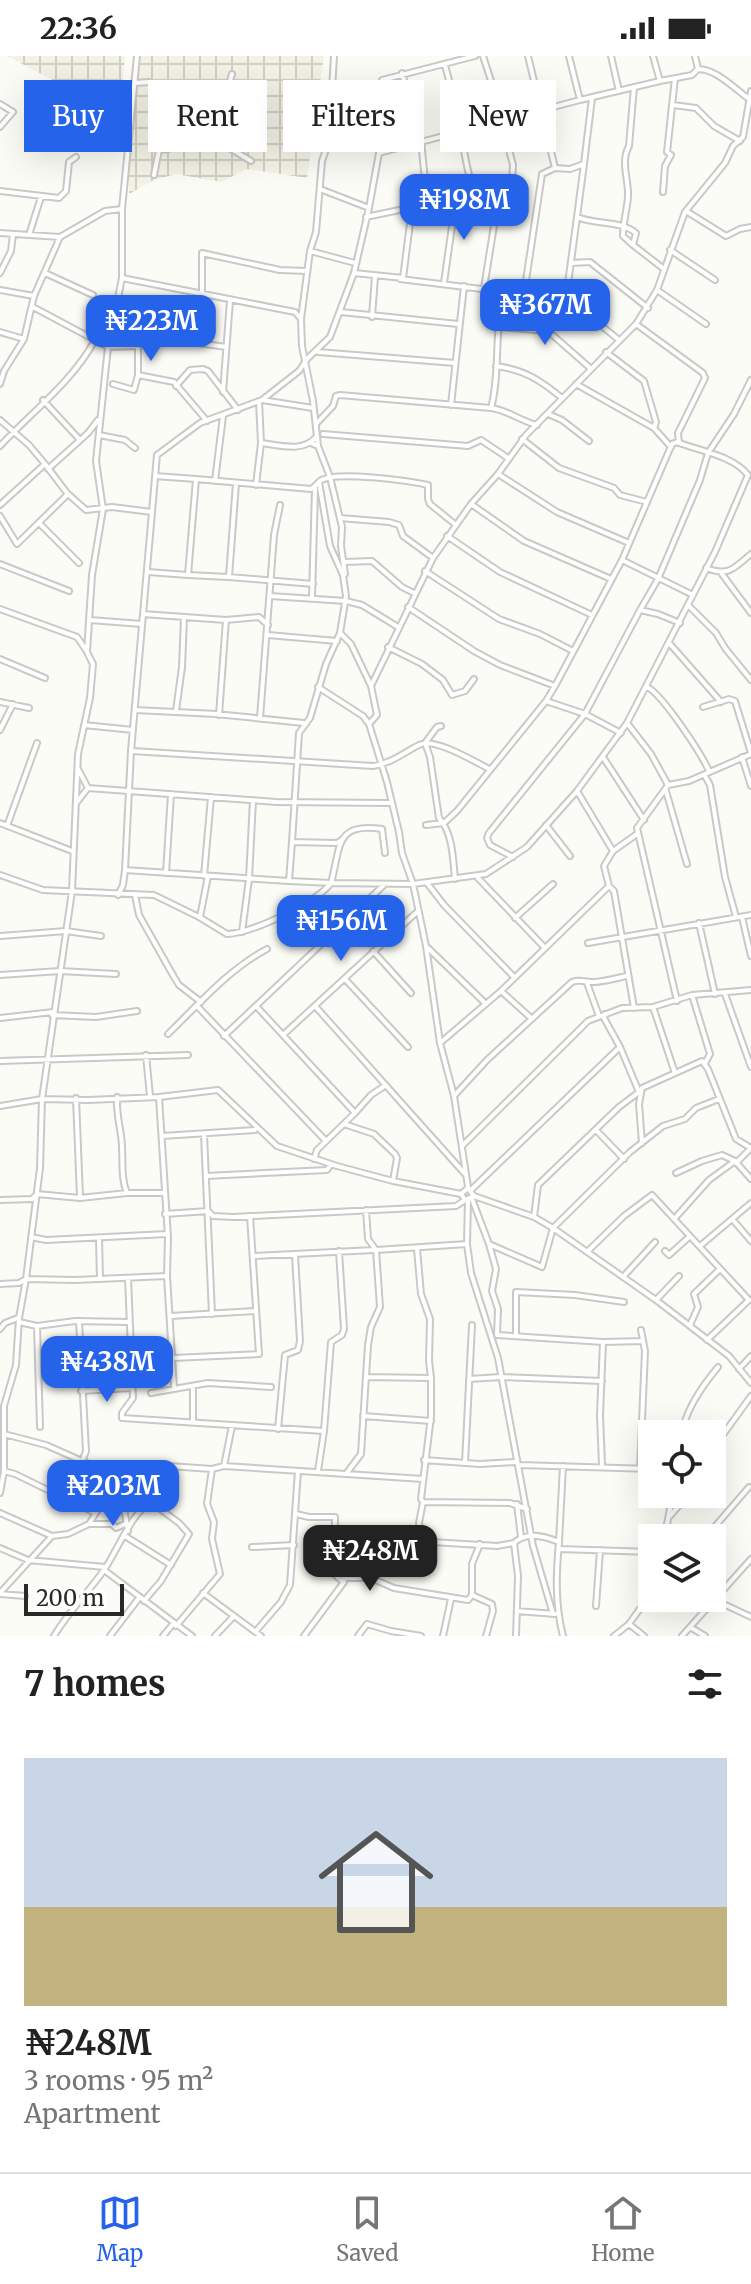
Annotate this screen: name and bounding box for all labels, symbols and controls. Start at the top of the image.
text: 22:36 [40,9,117,47]
chip: Buy [24,80,132,152]
chip: Rent [148,80,267,152]
chip: Filters [283,80,424,152]
chip: New [440,80,556,152]
pin: ₦198M [408,174,520,242]
text: ₦198M [418,183,510,216]
pin: ₦367M [489,279,601,347]
text: ₦367M [498,288,592,321]
pin: ₦223M [95,295,207,363]
text: ₦223M [104,304,198,337]
pin: ₦156M [285,895,397,963]
text: ₦156M [295,904,387,937]
pin: ₦438M [51,1336,163,1404]
text: ₦438M [59,1345,155,1378]
map controls [638,1420,726,1612]
button: locate [638,1420,726,1508]
pin: ₦203M [57,1460,169,1528]
text: ₦203M [65,1469,161,1502]
button: layers [638,1524,726,1612]
pin: ₦248M [314,1525,426,1593]
text: ₦248M [321,1534,419,1567]
scale bar [24,1580,124,1616]
text: 200 m [36,1584,104,1612]
icon: filters [683,1662,727,1706]
text: 7 homes [24,1663,166,1705]
icon: home [304,1810,448,1954]
text: ₦248M [24,2022,152,2064]
text: 3 rooms · 95 m² [24,2064,213,2097]
text: Apartment [24,2097,161,2130]
tab: Map [96,2191,143,2267]
tab: Saved [336,2191,398,2267]
tab: Home [591,2191,655,2267]

